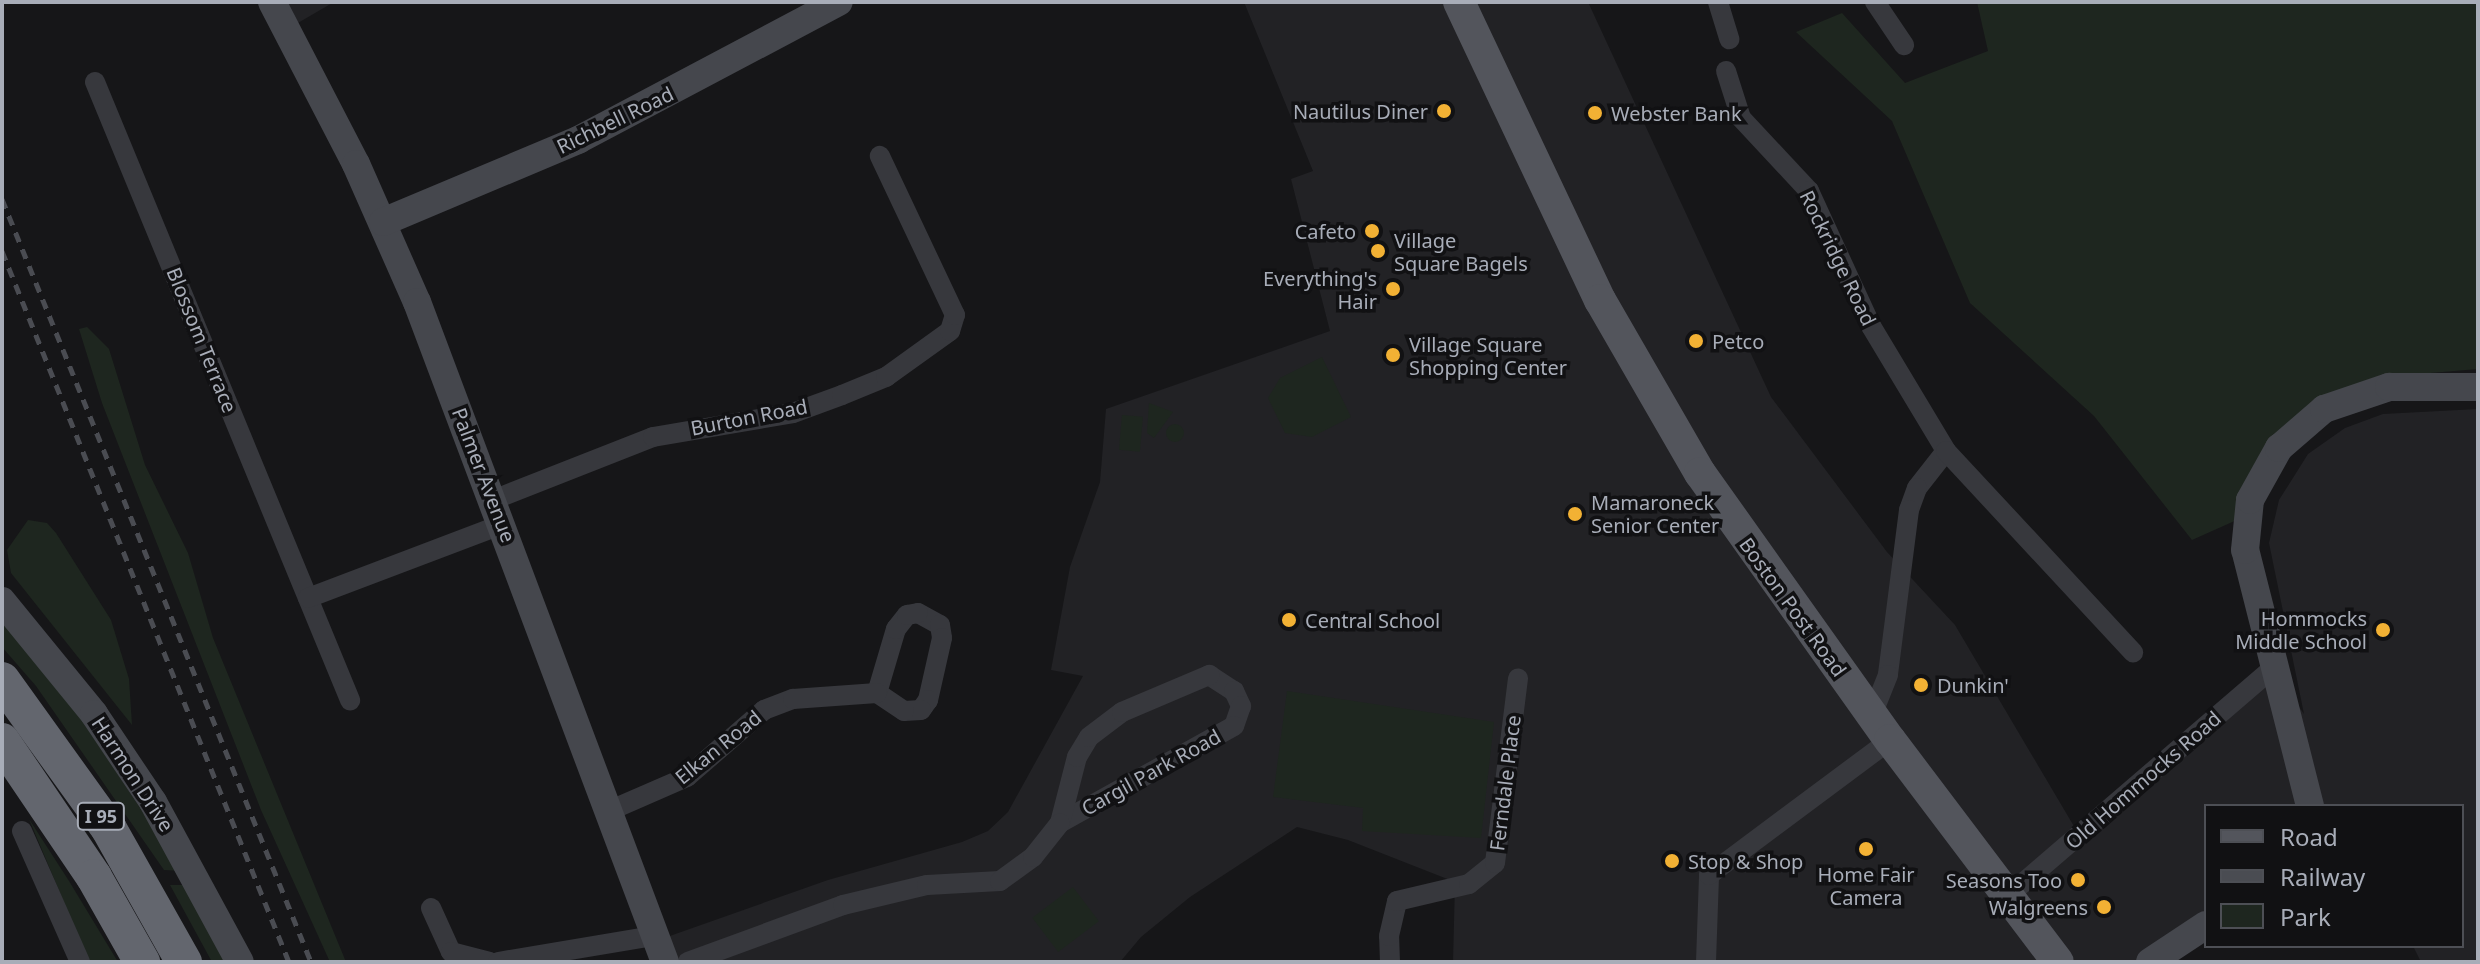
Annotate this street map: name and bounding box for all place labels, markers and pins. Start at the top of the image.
place label: Nautilus Diner [1293,99,1428,123]
place label: Webster Bank [1611,101,1742,125]
marker: Nautilus Diner [1435,102,1453,120]
marker: Webster Bank [1586,104,1604,122]
place label: Cafeto [1295,219,1356,243]
marker: Cafeto [1363,222,1381,240]
place label: Village Square Bagels [1394,228,1528,275]
marker: Village Square Bagels [1369,242,1387,260]
place label: Everything's Hair [1263,266,1377,313]
marker: Everything's Hair [1384,280,1402,298]
place label: Petco [1712,329,1764,353]
place label: Village Square Shopping Center [1409,332,1567,379]
marker: Petco [1687,332,1705,350]
marker: Village Square Shopping Center [1384,346,1402,364]
place label: Mamaroneck Senior Center [1591,490,1719,537]
marker: Mamaroneck Senior Center [1566,505,1584,523]
place label: Hommocks Middle School [2235,606,2367,653]
place label: Central School [1305,608,1440,632]
marker: Central School [1280,611,1298,629]
marker: Hommocks Middle School [2374,621,2392,639]
place label: Dunkin' [1937,673,2009,697]
marker: Dunkin' [1912,676,1930,694]
marker: Home Fair Camera [1857,840,1875,858]
place label: Stop & Shop [1688,849,1803,873]
marker: Stop & Shop [1663,852,1681,870]
place label: Home Fair Camera [1817,862,1915,909]
place label: Seasons Too [1946,868,2062,892]
marker: Seasons Too [2069,871,2087,889]
place label: Walgreens [1989,895,2088,919]
marker: Walgreens [2095,898,2113,916]

